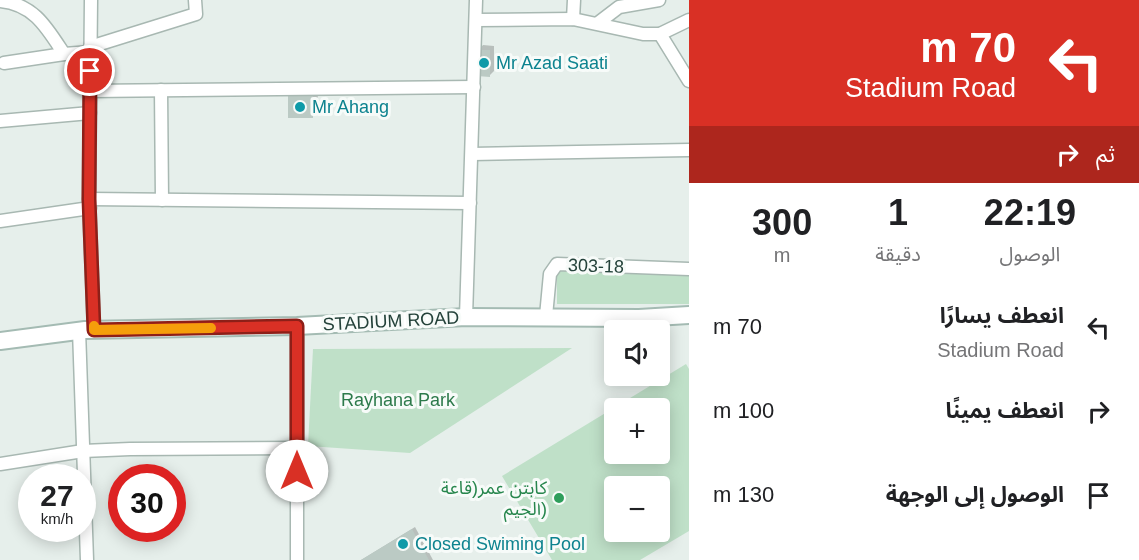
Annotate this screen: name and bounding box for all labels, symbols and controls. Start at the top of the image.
text: 70 m [920,24,1016,71]
icon: left [1037,24,1115,102]
pin [64,45,115,96]
place label: Mr Azad Saati [496,53,608,73]
icon: arrive [73,54,106,87]
marker: Mr Azad Saati [477,56,491,70]
text: Stadium Road [845,73,1016,103]
place label: Mr Ahang [312,97,389,117]
marker: Mr Ahang [293,100,307,114]
icon: right [1051,138,1084,171]
text: ثم [1096,142,1115,167]
text: 1 [888,192,908,233]
text: 22:19 [984,192,1076,233]
text: 300 [752,202,812,243]
text: دقيقة [875,243,921,265]
text: الوصول [999,243,1060,265]
text: m [774,244,790,266]
street label: 303-18 [568,255,624,277]
text: انعطف يسارًا [940,303,1064,328]
street label: STADIUM ROAD [322,307,460,335]
icon: left [1082,311,1115,344]
text: 70 m [713,314,762,339]
map controls [604,320,670,542]
button: sound [604,320,670,386]
text: Stadium Road [937,339,1064,361]
park label: Rayhana Park [341,390,456,410]
icon: right [1082,395,1115,428]
button: + [604,398,670,464]
text: 100 m [713,398,774,423]
text: انعطف يمينًا [945,398,1064,423]
position arrow [265,439,329,503]
speed limit sign: 30 [108,464,186,542]
button: − [604,476,670,542]
place label: كابتن عمر(قاعة الجيم) [441,478,548,522]
text: 27 [40,479,74,512]
icon: arrive [1082,479,1115,512]
text: 130 m [713,482,774,507]
text: الوصول إلى الوجهة [886,482,1064,507]
marker: كابتن عمر(قاعة الجيم) [552,491,566,505]
text: km/h [41,510,73,527]
place label: Closed Swiming Pool [415,534,585,554]
marker: Closed Swiming Pool [396,537,410,551]

